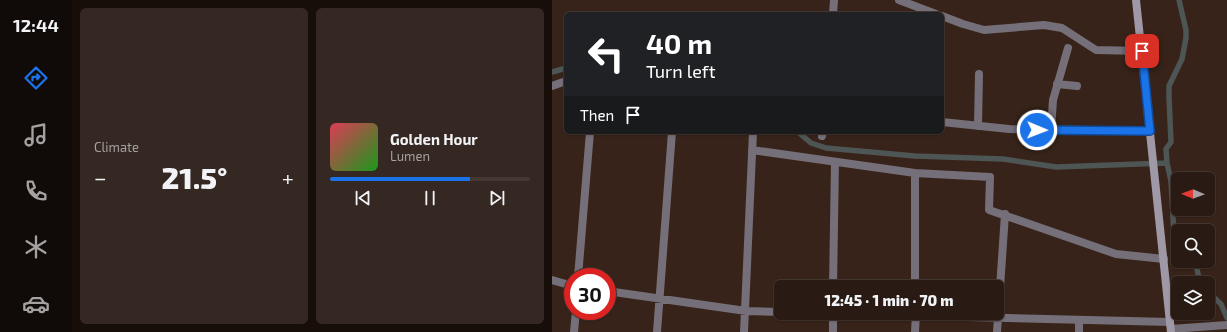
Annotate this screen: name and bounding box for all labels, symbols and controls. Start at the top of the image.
text: 12:44 [13,14,59,36]
text: 40 m [646,26,712,60]
icon: left [580,28,632,80]
pin [1125,34,1159,68]
icon: arrive [1131,40,1153,62]
text: Turn left [646,60,716,82]
icon: directions [22,64,50,92]
icon: arrive [622,104,644,126]
text: Then [580,106,614,124]
position arrow [1016,109,1058,151]
icon: music [22,121,50,149]
text: Golden Hour [390,130,478,148]
text: Climate [94,139,139,155]
text: Lumen [390,148,430,164]
text: 21.5° [162,159,227,195]
text: − [94,164,107,190]
text: + [282,164,294,190]
north arrow [1171,172,1215,216]
map controls [1171,172,1215,320]
icon: phone [22,177,50,205]
icon: previous [352,187,374,209]
icon: pause [419,187,441,209]
icon: next [486,187,508,209]
button: search [1171,224,1215,268]
icon: climate [22,233,50,261]
speed limit sign: 30 [564,268,616,320]
button: layers [1171,276,1215,320]
icon: car [22,290,50,318]
text: 12:45 · 1 min · 70 m [824,291,954,309]

